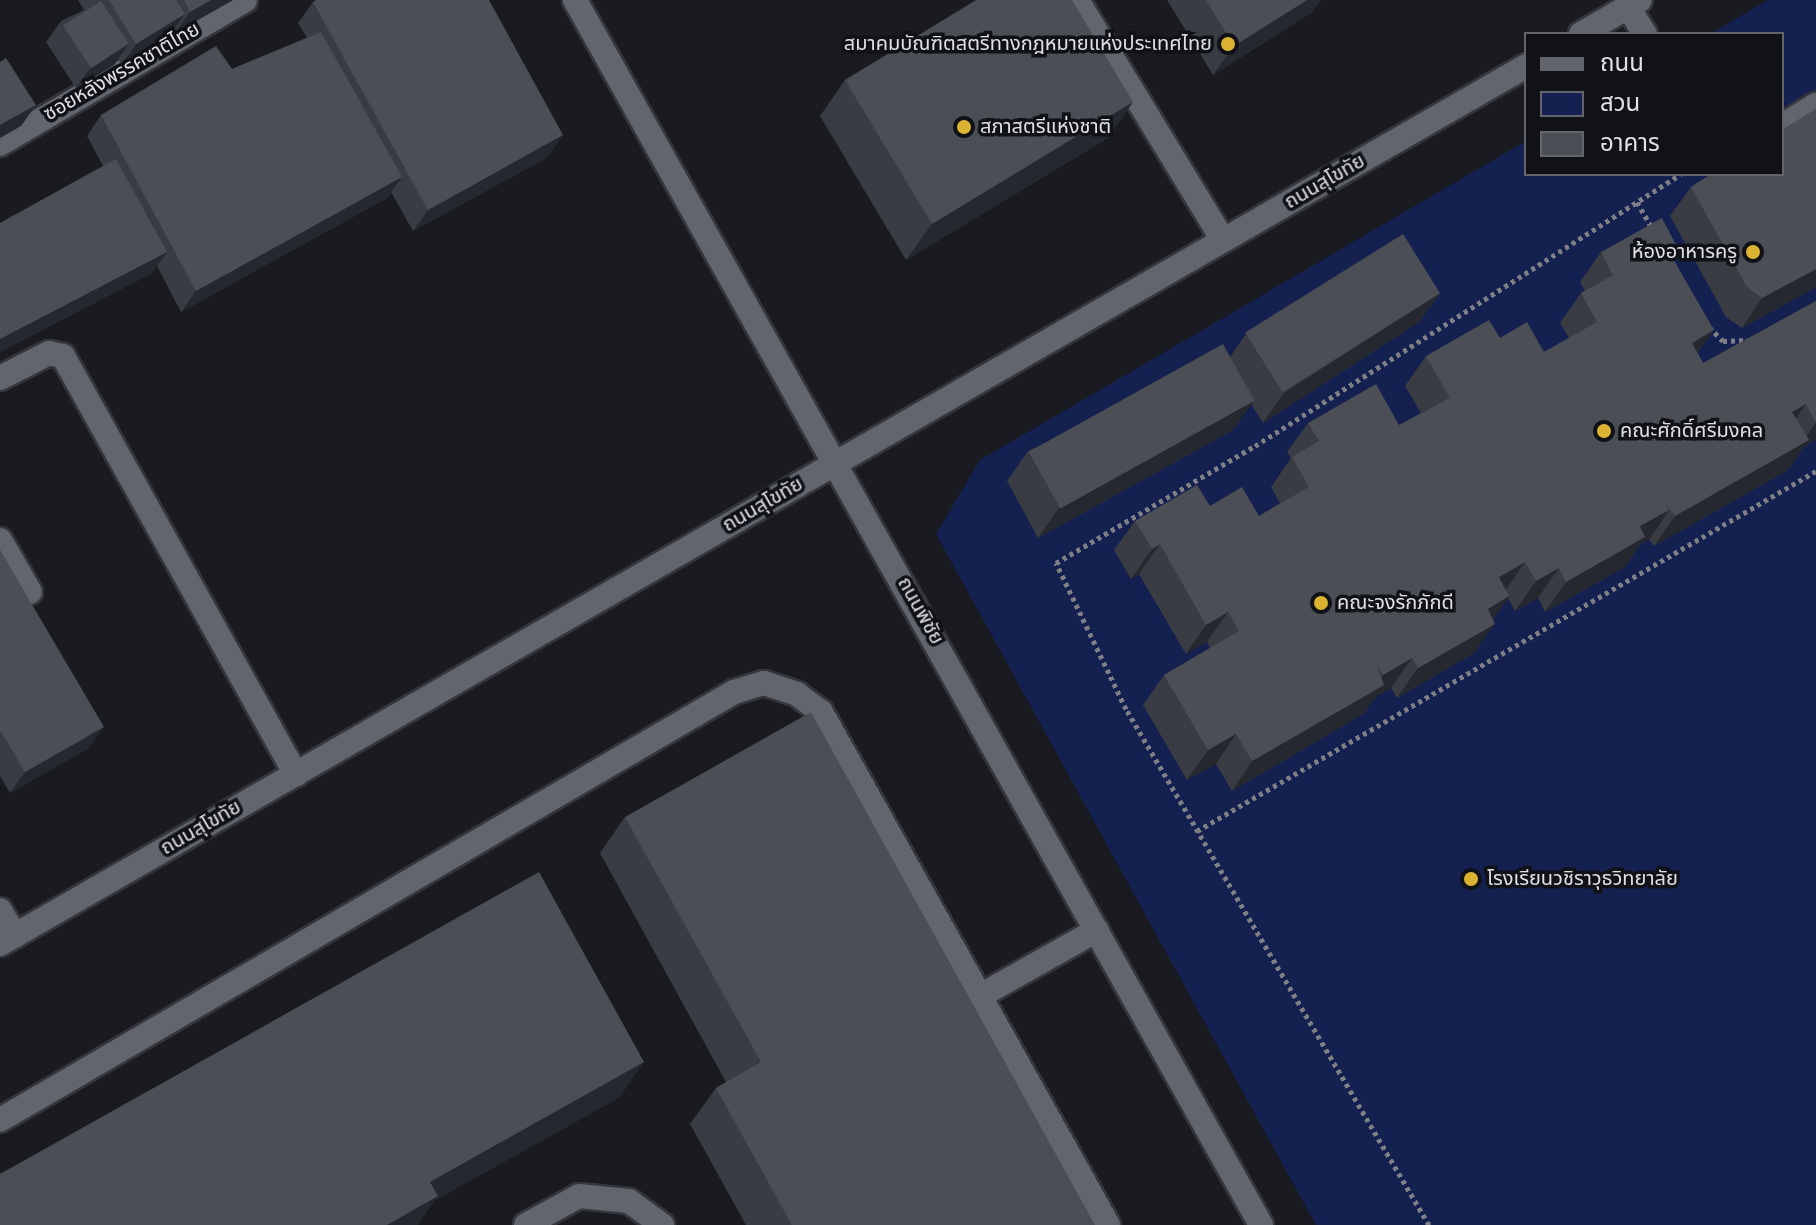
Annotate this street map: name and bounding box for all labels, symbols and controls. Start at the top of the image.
street label: ซอยหลังพรรคชาติไทย [40,18,204,126]
place label: สมาคมบัณฑิตสตรีทางกฎหมายแห่งประเทศไทย [844,32,1212,56]
legend [1524,32,1784,176]
marker: สมาคมบัณฑิตสตรีทางกฎหมายแห่งประเทศไทย [1219,35,1237,53]
text: ถนน [1600,46,1644,81]
text: สวน [1600,86,1640,121]
place label: สภาสตรีแห่งชาติ [980,115,1111,139]
marker: สภาสตรีแห่งชาติ [955,118,973,136]
text: อาคาร [1600,126,1660,161]
street label: ถนนสุโขทัย [1280,149,1370,215]
place label: ห้องอาหารครู [1632,240,1737,264]
marker: ห้องอาหารครู [1744,243,1762,261]
place label: คณะศักดิ์ศรีมงคล [1620,419,1763,443]
marker: คณะศักดิ์ศรีมงคล [1595,422,1613,440]
street label: ถนนสุโขทัย [718,472,808,538]
street label: ถนนพิชัย [892,573,948,649]
place label: คณะจงรักภักดี [1337,591,1454,615]
marker: คณะจงรักภักดี [1312,594,1330,612]
street label: ถนนสุโขทัย [156,795,246,861]
place label: โรงเรียนวชิราวุธวิทยาลัย [1487,867,1678,891]
marker: โรงเรียนวชิราวุธวิทยาลัย [1462,870,1480,888]

